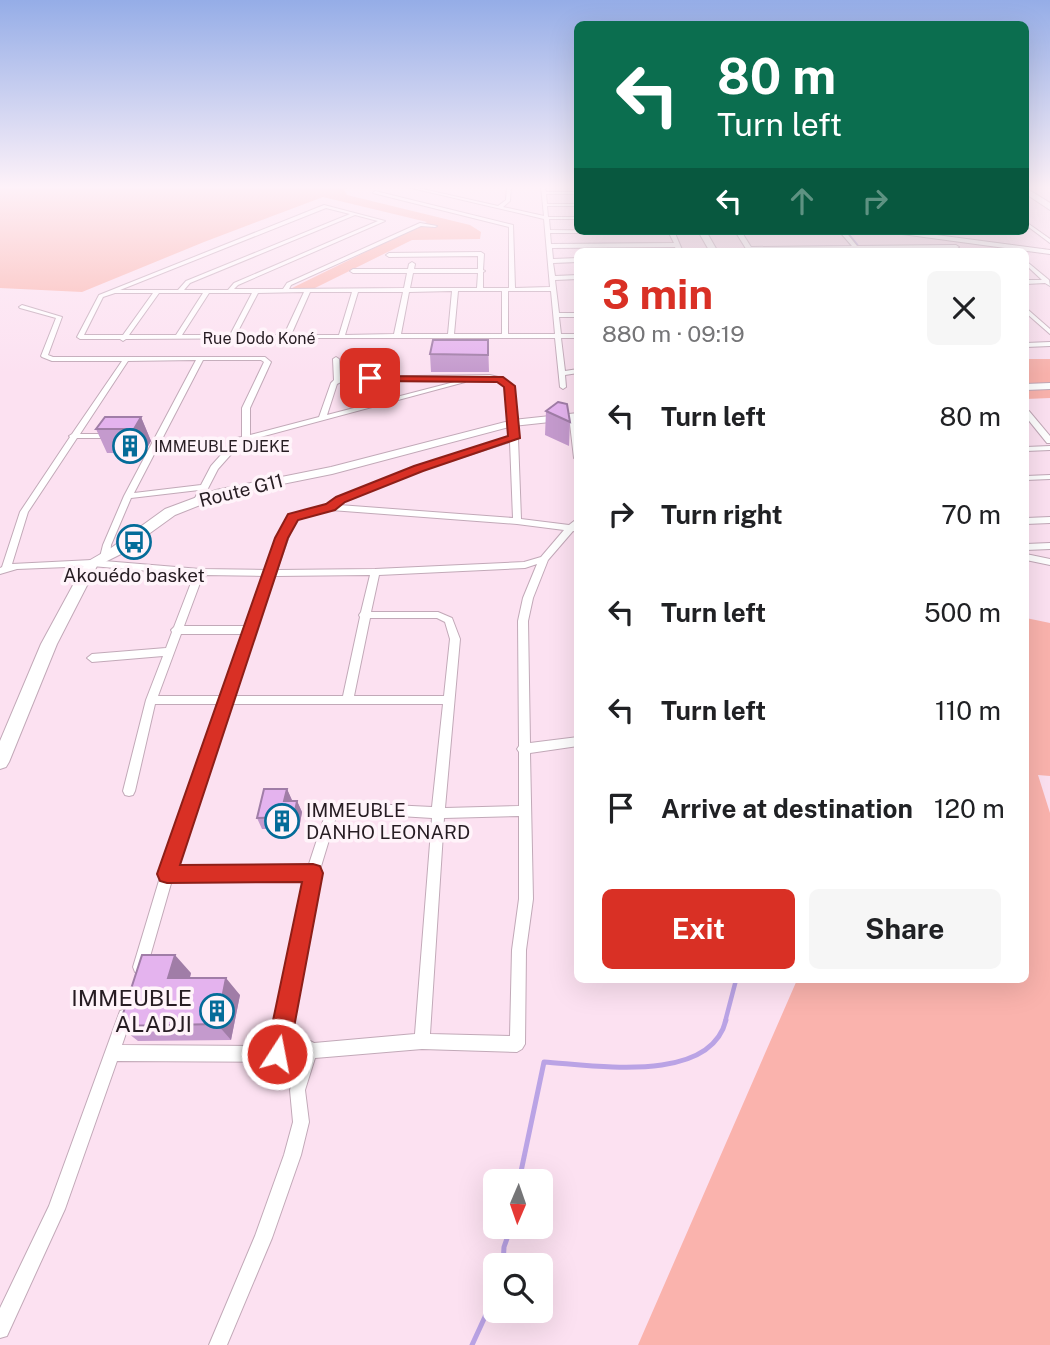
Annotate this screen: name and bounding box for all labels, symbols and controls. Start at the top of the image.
text: 80 m [717,47,836,105]
icon: left [602,49,693,140]
text: Turn left [717,106,842,143]
icon: left [710,182,748,220]
icon: ahead [783,182,821,220]
icon: right [856,182,894,220]
text: 3 min [602,269,713,318]
button: close [927,271,1001,345]
text: 880 m · 09:19 [602,320,745,347]
street label: Rue Dodo Koné [202,329,316,348]
pin [340,348,400,408]
icon: arrive [351,359,389,397]
icon: left [602,397,640,435]
text: Turn left [661,401,766,432]
text: 80 m [940,401,1001,432]
building icon: IMMEUBLE DJEKE [111,427,149,465]
place label: IMMEUBLE DJEKE [154,437,290,456]
street label: Route G11 [197,469,285,511]
icon: right [602,495,640,533]
text: Turn right [661,499,783,530]
text: 70 m [941,499,1001,530]
bus stop icon: Akouédo basket [115,523,153,561]
place label: Akouédo basket [63,564,205,586]
icon: left [602,593,640,631]
text: Turn left [661,597,766,628]
text: 500 m [924,597,1001,628]
icon: left [602,691,640,729]
text: Turn left [661,695,766,726]
text: 110 m [935,695,1001,726]
icon: arrive [602,789,640,827]
text: Arrive at destination [661,793,913,824]
text: 120 m [934,793,1005,824]
place label: IMMEUBLE DANHO LEONARD [306,799,470,843]
building icon: IMMEUBLE DANHO LEONARD [263,802,301,840]
button: Exit [602,889,795,969]
button: Share [809,889,1001,969]
place label: IMMEUBLE ALADJI [71,984,192,1037]
building icon: IMMEUBLE ALADJI [198,992,236,1030]
position arrow [240,1017,314,1091]
north arrow [483,1169,553,1239]
map controls [483,1169,553,1323]
button: search [483,1253,553,1323]

